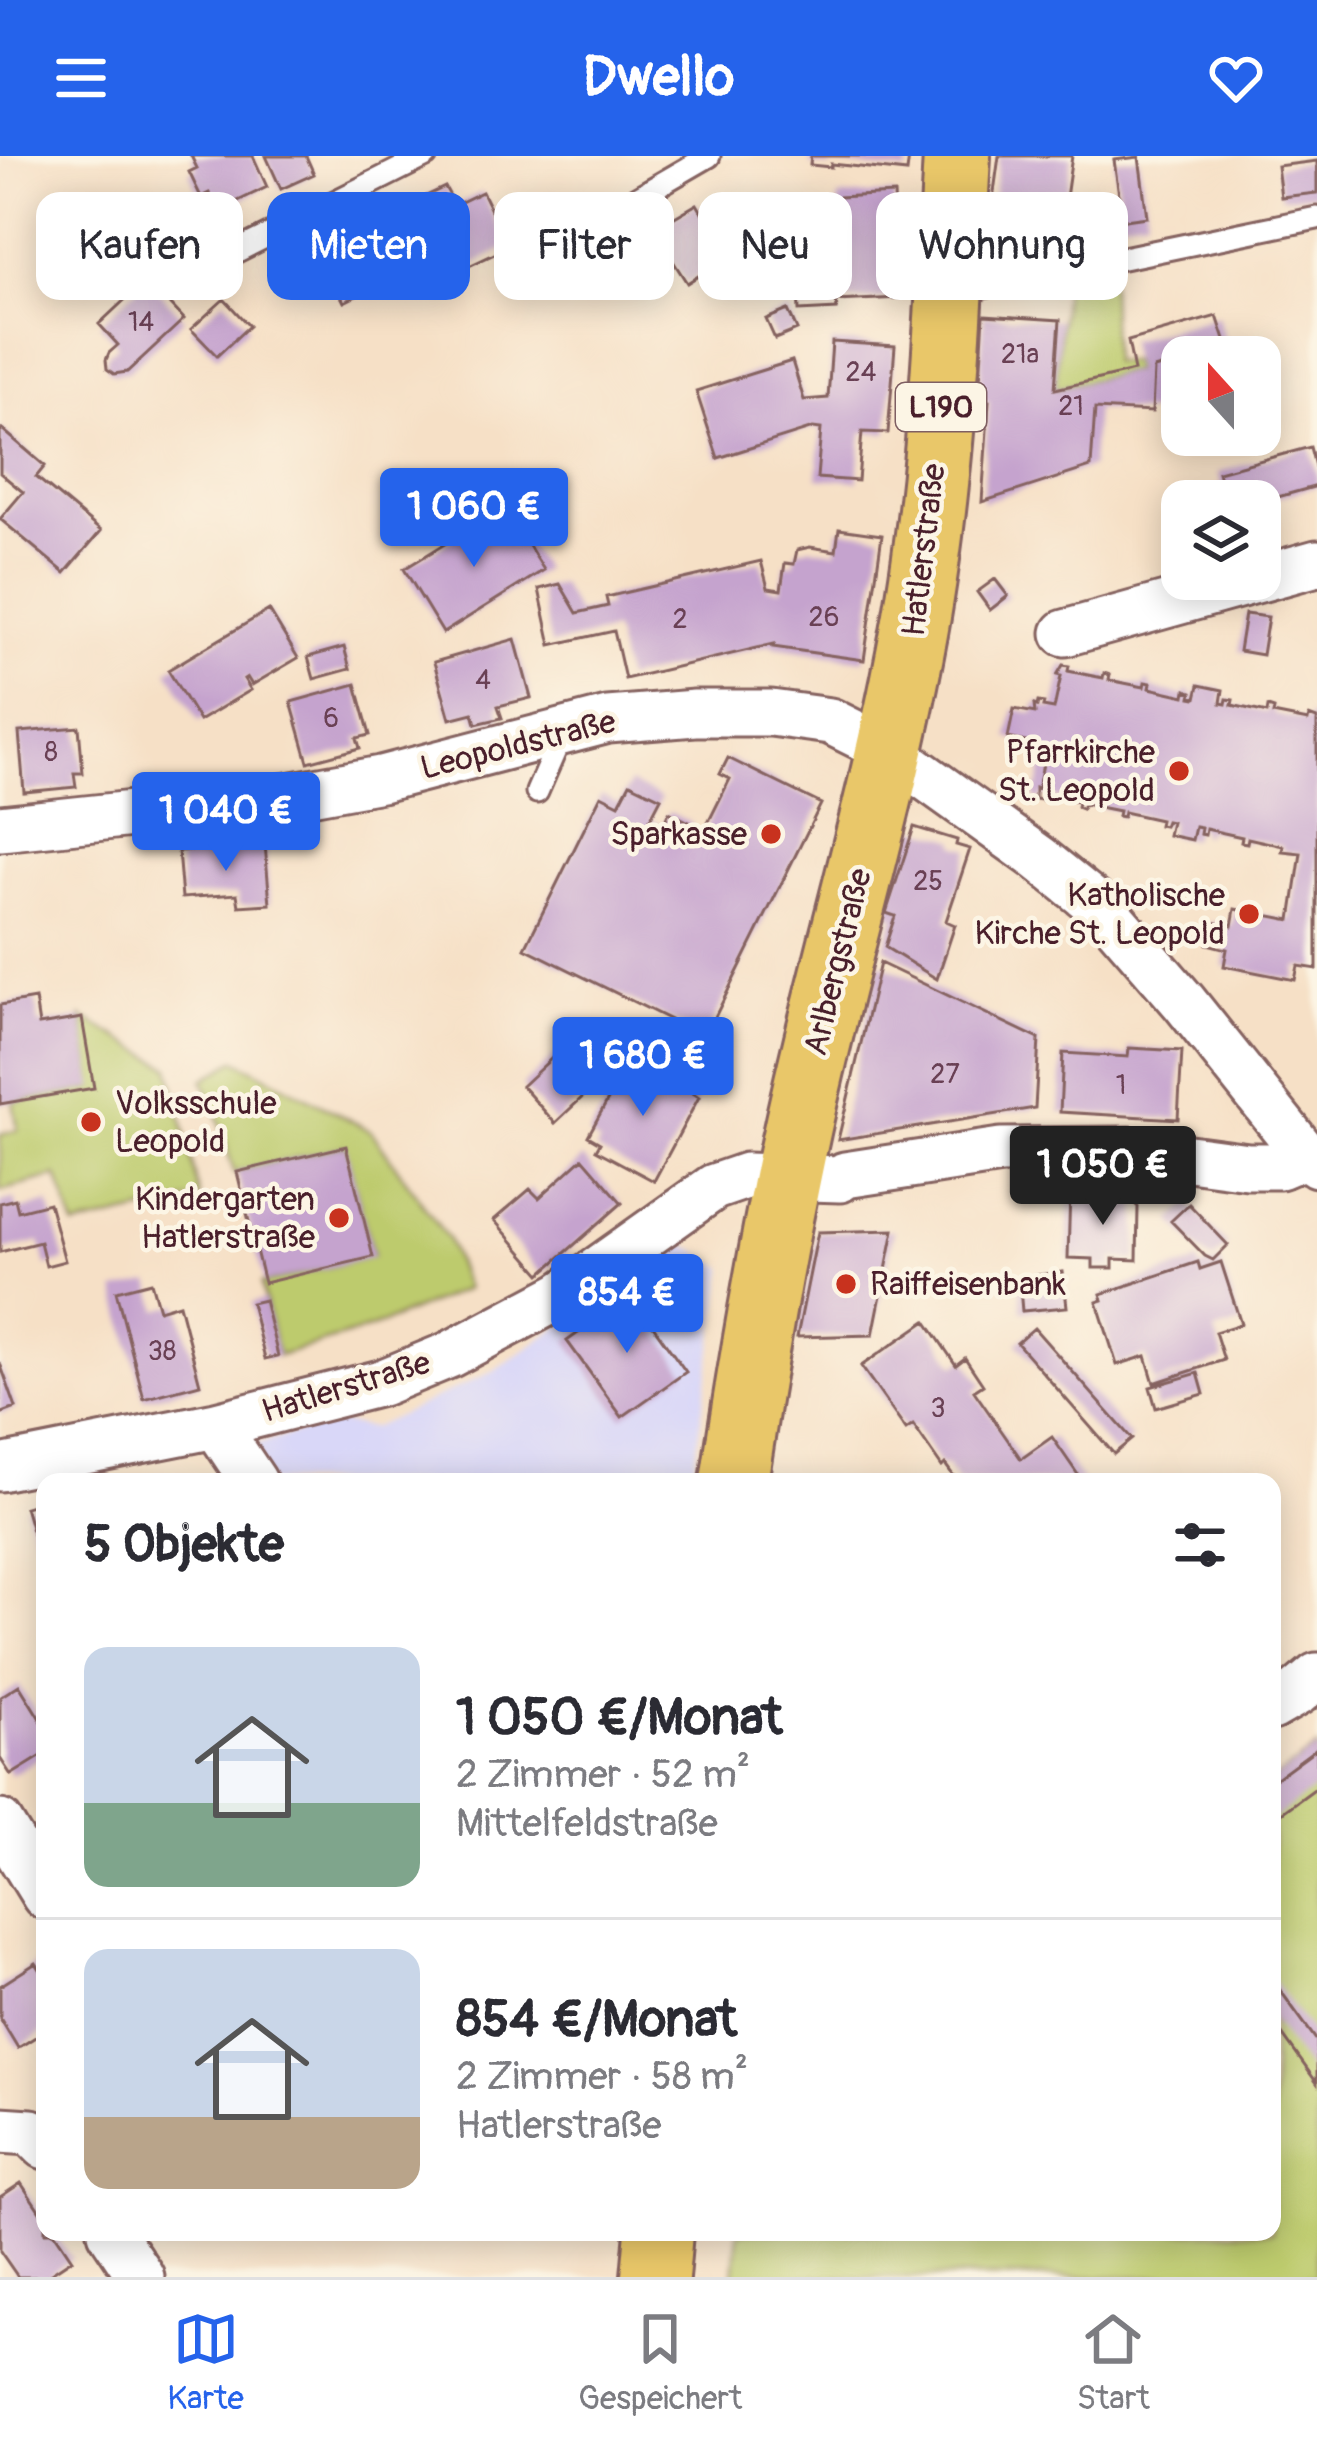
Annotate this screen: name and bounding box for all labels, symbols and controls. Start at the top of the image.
text: Dwello [583,44,734,112]
icon: menu [48,45,114,111]
icon: heart [1203,45,1269,111]
chip: Kaufen [36,192,243,300]
chip: Mieten [267,192,470,300]
chip: Filter [494,192,674,300]
chip: Neu [698,192,852,300]
chip: Wohnung [876,192,1128,300]
house number: 14 [128,306,154,339]
north arrow [1161,336,1281,456]
map controls [1161,336,1281,600]
house number: 21a [1001,338,1039,371]
house number: 24 [846,356,877,389]
road number: L190 [896,383,986,431]
house number: 21 [1058,390,1084,423]
street label: Hatlerstraße [893,461,955,639]
pin: 1 060 € [363,468,585,570]
button: layers [1161,480,1281,600]
text: 1 060 € [407,482,541,531]
house number: 26 [809,601,839,634]
house number: 2 [672,603,688,636]
house number: 4 [475,664,491,697]
street label: Leopoldstraße [416,701,620,789]
house number: 6 [323,702,339,735]
place label: Pfarrkirche St. Leopold [998,732,1155,811]
house number: 8 [44,736,58,769]
marker: Pfarrkirche St. Leopold [1166,758,1192,784]
pin: 1 040 € [115,772,337,874]
text: 1 040 € [159,786,293,835]
place label: Sparkasse [610,814,747,855]
marker: Sparkasse [758,821,784,847]
street label: Arlbergstraße [795,864,881,1060]
house number: 25 [913,865,943,898]
place label: Katholische Kirche St. Leopold [975,875,1225,954]
marker: Katholische Kirche St. Leopold [1236,901,1262,927]
pin: 1 680 € [532,1017,754,1119]
text: 1 680 € [580,1031,706,1080]
house number: 27 [930,1058,960,1091]
house number: 1 [1116,1069,1126,1102]
place label: Volksschule Leopold [115,1083,277,1162]
marker: Volksschule Leopold [78,1109,104,1135]
pin: 1 050 € [992,1126,1214,1228]
text: 1 050 € [1037,1140,1169,1189]
place label: Kindergarten Hatlerstraße [135,1179,315,1258]
marker: Kindergarten Hatlerstraße [326,1205,352,1231]
pin: 854 € [543,1254,711,1356]
place label: Raiffeisenbank [870,1264,1066,1305]
text: 854 € [578,1268,676,1317]
marker: Raiffeisenbank [833,1271,859,1297]
house number: 38 [148,1335,176,1368]
street label: Hatlerstraße [257,1342,435,1432]
house number: 3 [930,1392,946,1425]
icon: filters [1167,1512,1233,1578]
text: 5 Objekte [84,1513,284,1577]
text: 1 050 €/Monat [456,1686,783,1750]
icon: home [180,1695,324,1839]
text: 2 Zimmer · 52 m² [456,1750,750,1799]
text: Mittelfeldstraße [456,1799,718,1848]
text: 854 €/Monat [456,1988,737,2052]
icon: home [180,1997,324,2141]
text: 2 Zimmer · 58 m² [456,2052,748,2101]
text: Hatlerstraße [456,2101,662,2150]
tab: Karte [167,2306,244,2419]
tab: Gespeichert [578,2306,742,2419]
tab: Start [1077,2306,1150,2419]

